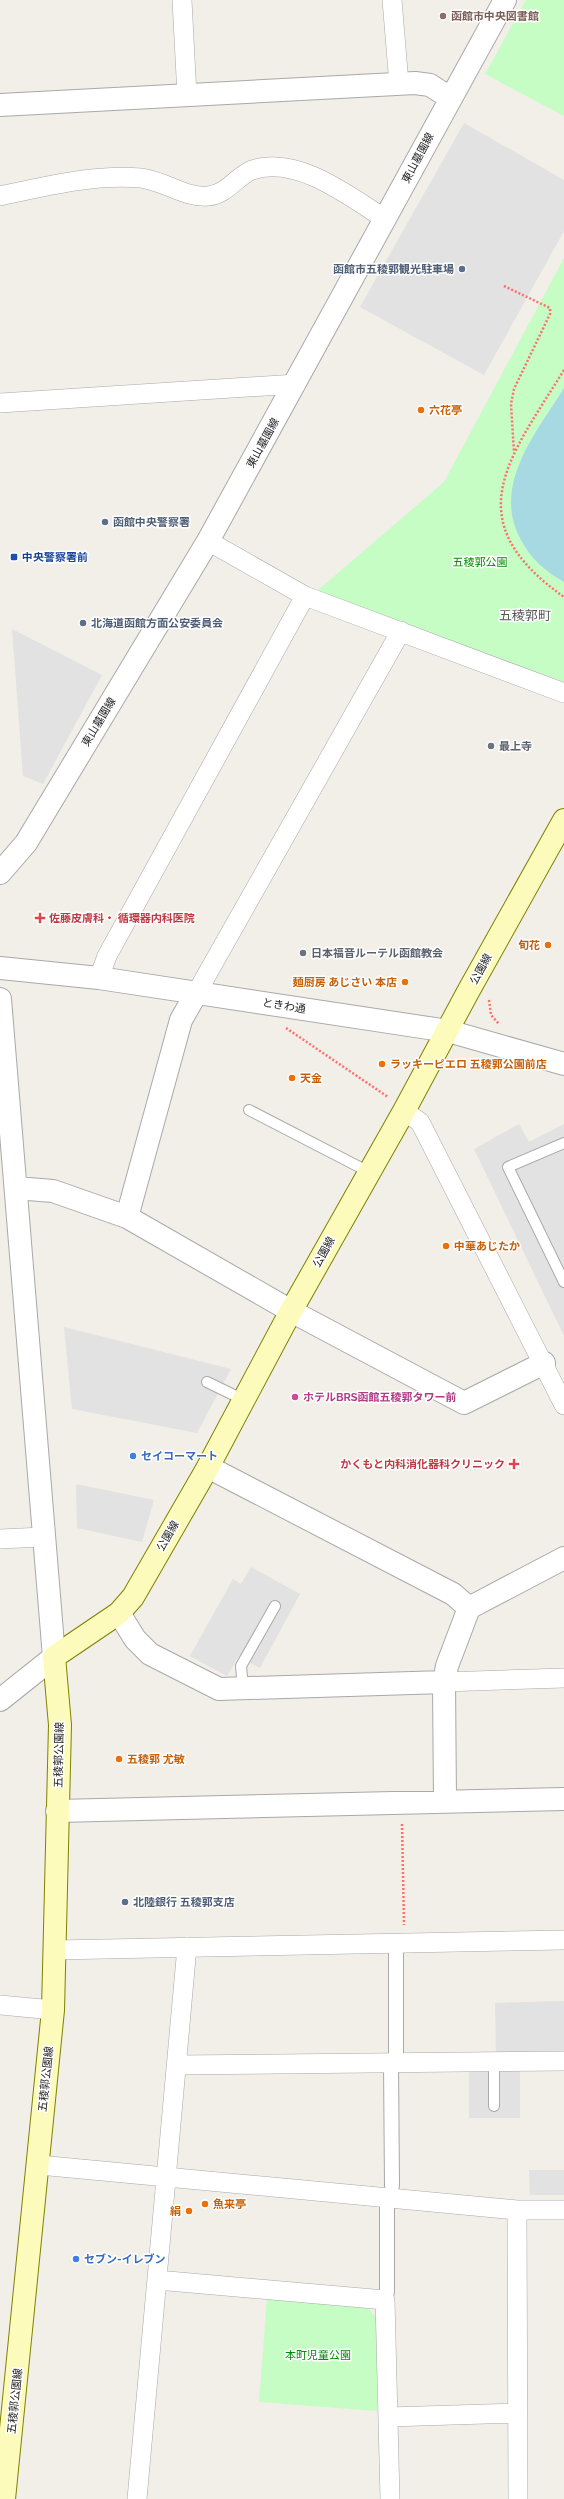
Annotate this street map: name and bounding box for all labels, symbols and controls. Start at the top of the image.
place label: 函館市中央図書館 [451,10,539,23]
marker: 函館市中央図書館 [438,11,448,21]
street label: 東山墓園線 [399,131,437,185]
place label: 函館市五稜郭観光駐車場 [333,263,454,276]
marker: 函館市五稜郭観光駐車場 [457,264,467,274]
place label: 六花亭 [429,404,462,417]
marker: 六花亭 [416,405,426,415]
street label: 東山墓園線 [244,416,282,470]
place label: 函館中央警察署 [113,516,190,529]
marker: 函館中央警察署 [100,517,110,527]
place label: 中央警察署前 [22,551,88,564]
marker: 中央警察署前 [9,552,19,562]
park label: 五稜郭公園 [453,556,508,569]
district label: 五稜郭町 [499,608,551,623]
place label: 北海道函館方面公安委員会 [91,617,223,630]
marker: 北海道函館方面公安委員会 [78,618,88,628]
street label: 東山墓園線 [79,695,119,749]
place label: 最上寺 [499,740,532,753]
marker: 最上寺 [486,741,496,751]
marker: 佐藤皮膚科・ 循環器内科医院 [34,912,46,924]
place label: 佐藤皮膚科・ 循環器内科医院 [49,912,195,925]
place label: 旬花 [518,939,540,952]
marker: 旬花 [543,940,553,950]
place label: 日本福音ルーテル函館教会 [311,947,443,960]
marker: 日本福音ルーテル函館教会 [298,948,308,958]
street label: 公園線 [467,951,495,987]
place label: 麺厨房 あじさい 本店 [292,976,397,989]
marker: 麺厨房 あじさい 本店 [400,977,410,987]
street label: ときわ通 [261,996,307,1016]
place label: ラッキーピエロ 五稜郭公園前店 [390,1058,547,1071]
marker: ラッキーピエロ 五稜郭公園前店 [377,1059,387,1069]
place label: 天金 [300,1072,322,1085]
marker: 天金 [287,1073,297,1083]
street label: 公園線 [310,1234,338,1270]
place label: 中華あじたか [454,1240,520,1253]
marker: 中華あじたか [441,1241,451,1251]
place label: ホテルBRS函館五稜郭タワー前 [303,1391,457,1404]
marker: ホテルBRS函館五稜郭タワー前 [290,1392,300,1402]
place label: セイコーマート [141,1450,218,1463]
marker: セイコーマート [128,1451,138,1461]
place label: かくもと内科消化器科クリニック [340,1458,505,1471]
marker: かくもと内科消化器科クリニック [508,1458,520,1470]
street label: 公園線 [154,1518,182,1554]
street label: 五稜郭公園線 [52,1722,66,1788]
place label: 五稜郭 尤敏 [127,1753,185,1766]
marker: 五稜郭 尤敏 [114,1754,124,1764]
place label: 北陸銀行 五稜郭支店 [133,1896,235,1909]
marker: 北陸銀行 五稜郭支店 [120,1897,130,1907]
street label: 五稜郭公園線 [36,2046,56,2112]
place label: 魚来亭 [213,2198,246,2211]
marker: 魚来亭 [200,2199,210,2209]
place label: 絹 [170,2205,181,2218]
marker: 絹 [184,2206,194,2216]
place label: セブン-イレブン [84,2253,166,2266]
marker: セブン-イレブン [71,2254,81,2264]
park label: 本町児童公園 [285,2349,351,2362]
street label: 五稜郭公園線 [5,2368,25,2434]

